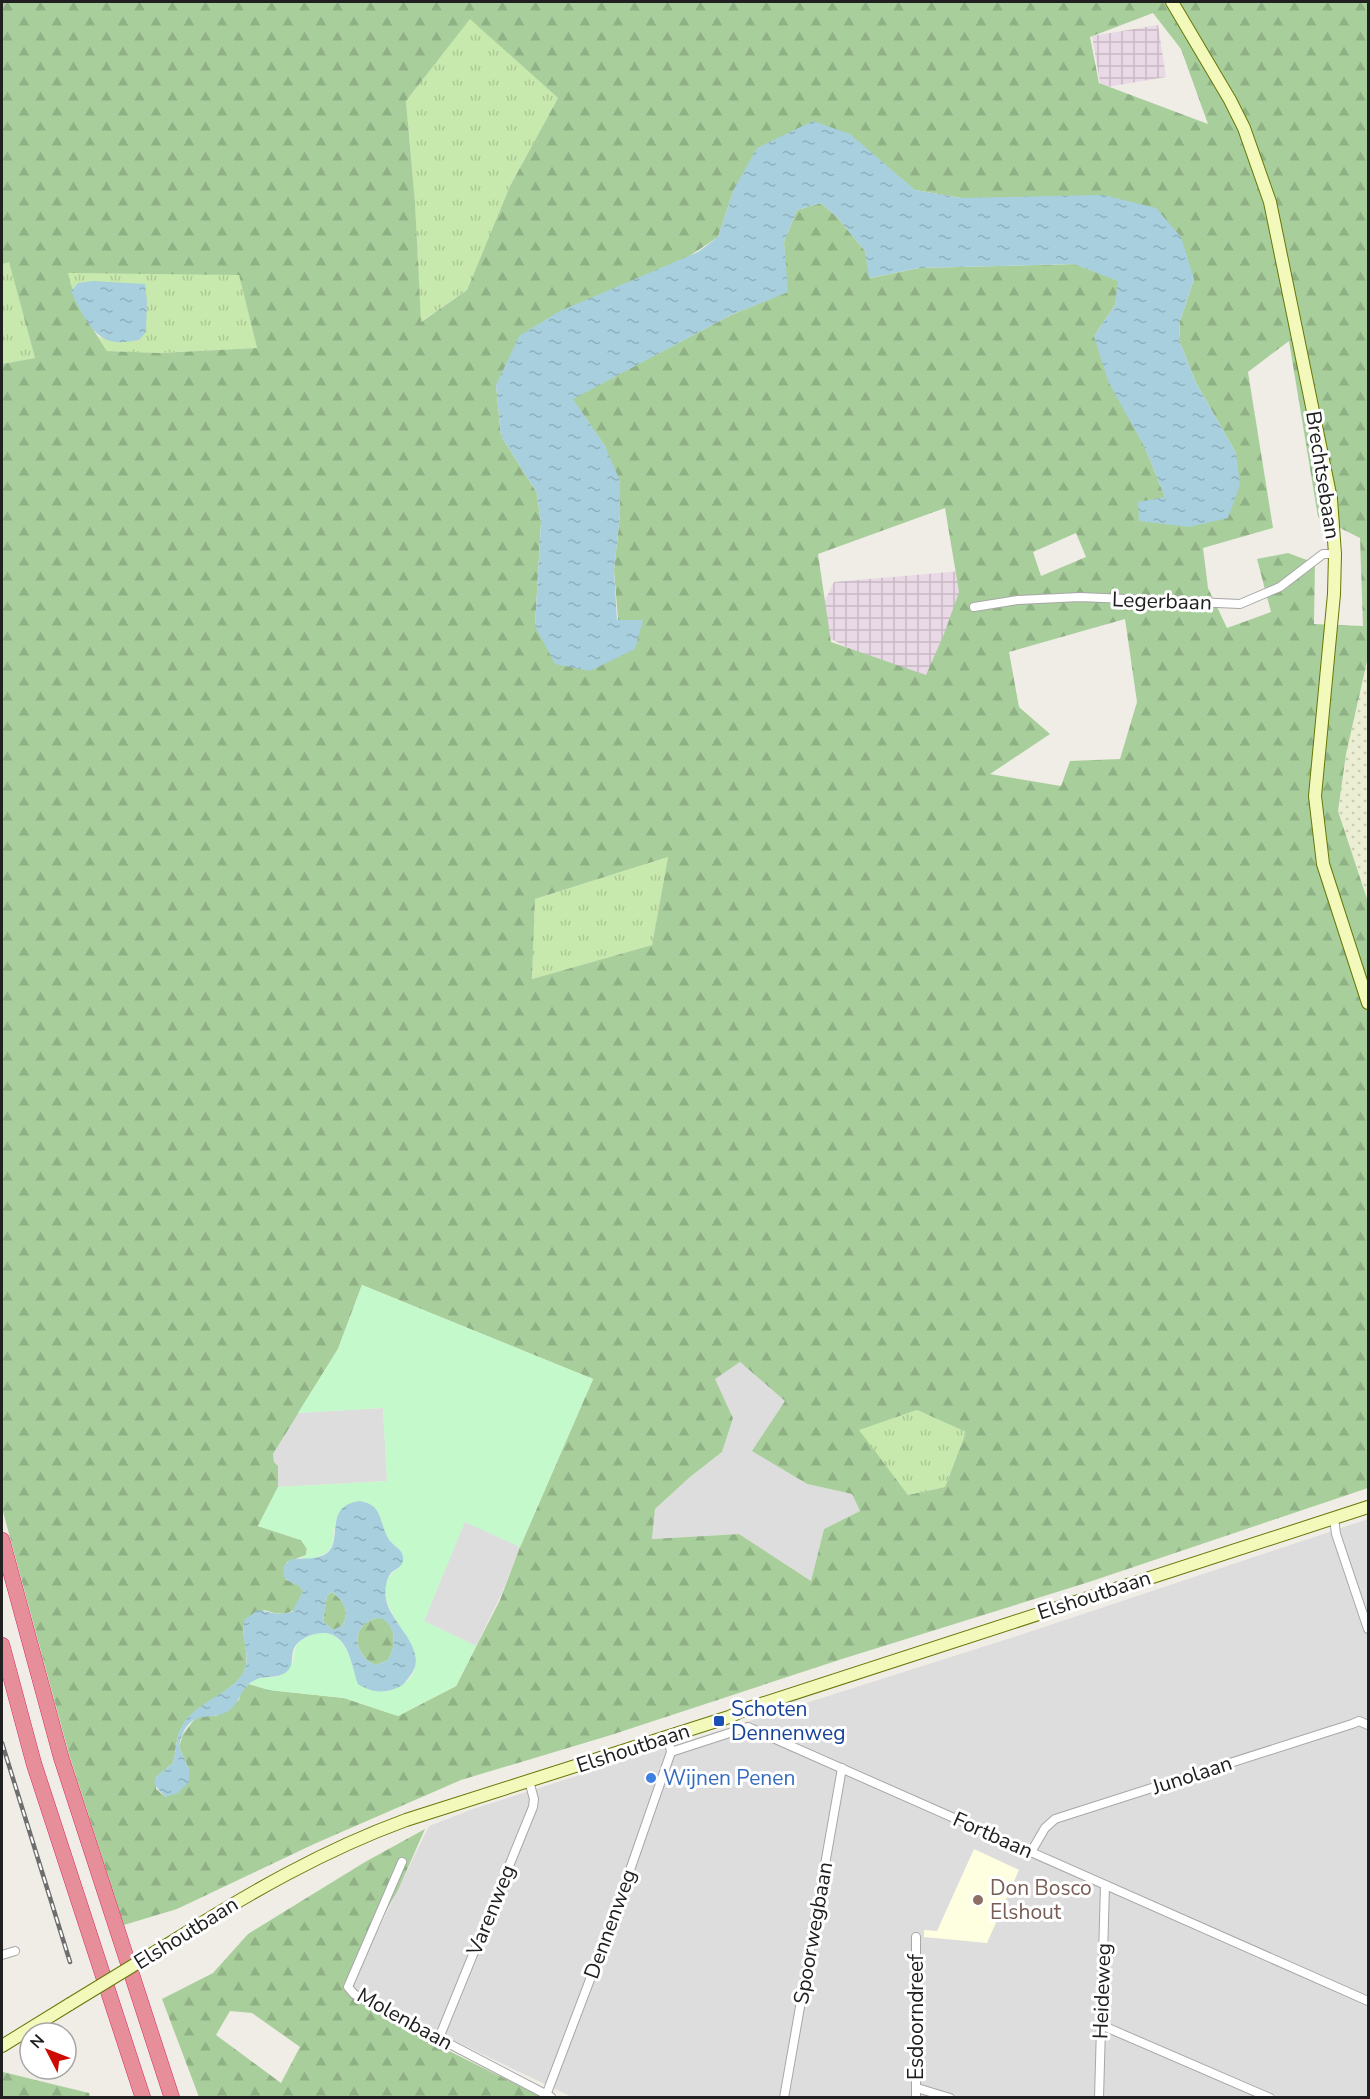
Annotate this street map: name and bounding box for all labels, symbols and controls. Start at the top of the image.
street label: Brechtsebaan [1299,409,1347,541]
street label: Legerbaan [1112,585,1212,617]
street label: Elshoutbaan [1034,1564,1154,1626]
place label: Schoten Dennenweg [731,1695,846,1747]
marker: Schoten Dennenweg [712,1714,726,1728]
street label: Elshoutbaan [573,1717,693,1779]
street label: Junolaan [1147,1749,1236,1801]
place label: Wijnen Penen [663,1764,795,1792]
marker: Wijnen Penen [644,1771,658,1785]
street label: Fortbaan [949,1805,1037,1865]
street label: Varenweg [460,1860,522,1961]
street label: Spoorwegbaan [787,1860,839,2006]
street label: Dennenweg [577,1865,643,1983]
place label: Don Bosco Elshout [990,1874,1092,1926]
street label: Elshoutbaan [129,1890,243,1976]
marker: Don Bosco Elshout [971,1893,985,1907]
street label: Heideweg [1086,1942,1118,2040]
street label: Esdoorndreef [902,1953,930,2080]
street label: Molenbaan [352,1981,458,2057]
north arrow [18,2021,78,2081]
text: N [25,2030,50,2053]

